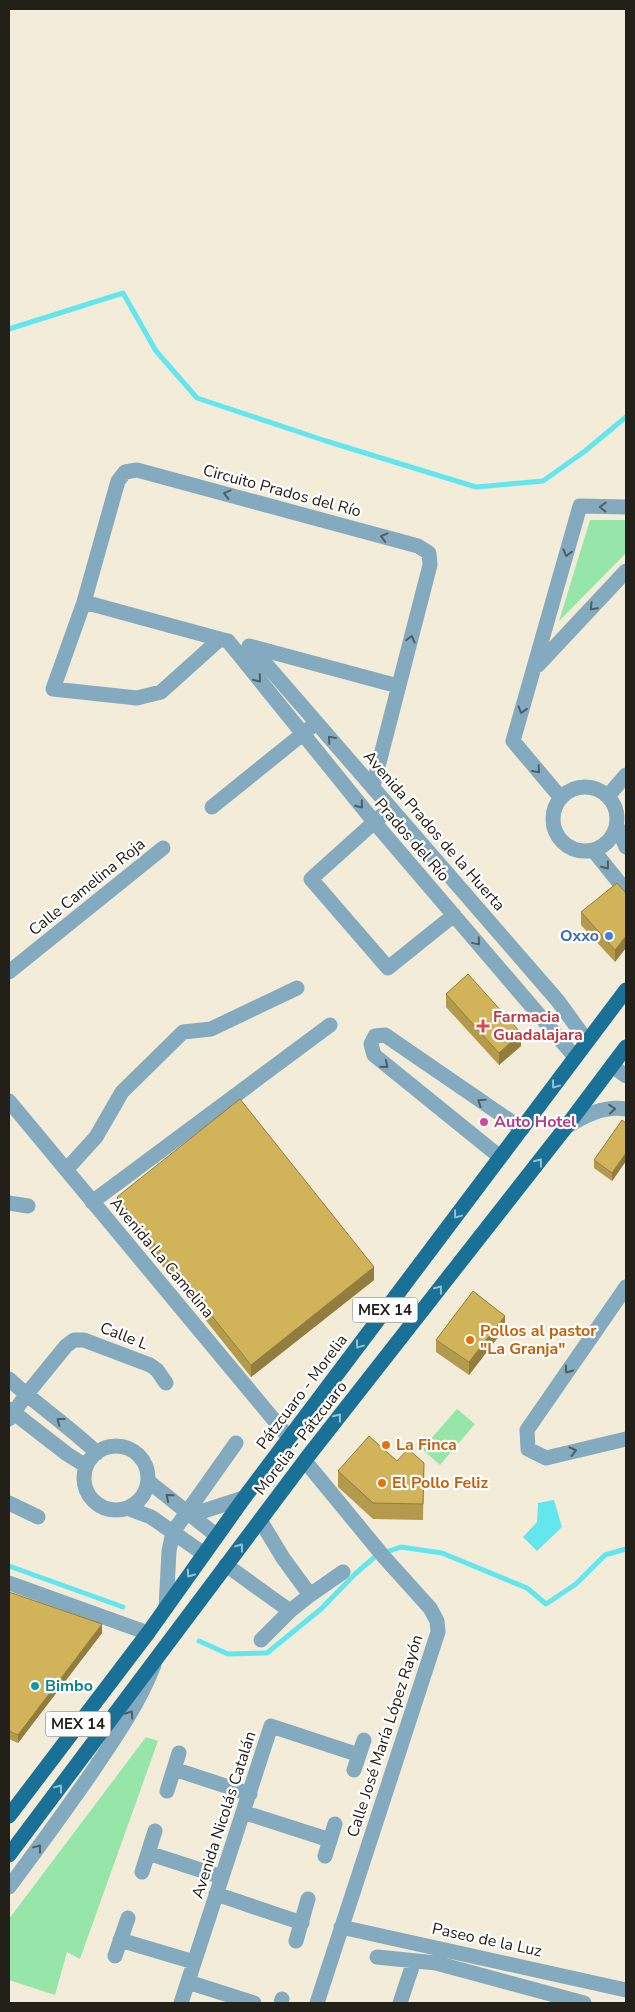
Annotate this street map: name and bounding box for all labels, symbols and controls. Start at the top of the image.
street label: Circuito Prados del Río [200,459,364,523]
one-way arrow [223,490,231,500]
one-way arrow [599,502,606,512]
one-way arrow [379,532,388,543]
one-way arrow [562,549,572,557]
one-way arrow [590,601,599,610]
one-way arrow [405,635,415,643]
one-way arrow [252,673,260,682]
one-way arrow [518,705,528,713]
one-way arrow [328,736,337,745]
street label: Avenida Prados de la Huerta [358,746,510,916]
one-way arrow [531,764,540,773]
street label: Prados del Río [370,793,455,887]
one-way arrow [354,800,363,809]
street label: Calle Camelina Roja [24,833,150,941]
one-way arrow [601,861,610,870]
place label: Oxxo [560,925,599,947]
marker: Oxxo [603,930,615,942]
one-way arrow [471,936,480,945]
place label: Farmacia Guadalajara [493,1006,583,1046]
marker: Farmacia Guadalajara [477,1020,489,1032]
one-way arrow [380,1059,389,1068]
one-way arrow [552,1079,560,1088]
one-way arrow [477,1098,486,1108]
one-way arrow [608,1103,616,1114]
place label: Auto Hotel [494,1111,576,1133]
marker: Auto Hotel [478,1116,490,1128]
one-way arrow [533,1158,542,1167]
street label: Avenida La Camelina [105,1193,219,1323]
one-way arrow [454,1209,463,1219]
one-way arrow [433,1286,442,1295]
road number: MEX 14 [352,1298,418,1322]
street label: Calle L [97,1317,151,1355]
place label: Pollos al pastor "La Granja" [480,1320,597,1360]
street label: Pátzcuaro - Morelia [251,1330,353,1454]
marker: Pollos al pastor "La Granja" [464,1334,476,1346]
one-way arrow [357,1339,365,1348]
one-way arrow [565,1365,574,1374]
street label: Morelia - Pátzcuaro [250,1376,353,1500]
one-way arrow [333,1414,341,1423]
one-way arrow [56,1418,66,1427]
place label: La Finca [396,1434,457,1456]
marker: La Finca [380,1439,392,1451]
one-way arrow [569,1446,578,1457]
place label: El Pollo Feliz [392,1472,488,1494]
marker: El Pollo Feliz [376,1477,388,1489]
one-way arrow [165,1494,174,1503]
one-way arrow [234,1543,243,1553]
one-way arrow [187,1568,196,1578]
street label: Calle José María López Rayón [342,1632,428,1840]
place label: Bimbo [45,1675,93,1697]
marker: Bimbo [29,1680,41,1692]
one-way arrow [124,1711,133,1720]
road number: MEX 14 [46,1712,110,1736]
street label: Avenida Nicolás Catalán [187,1729,261,1901]
one-way arrow [53,1784,62,1794]
one-way arrow [33,1845,41,1854]
street label: Paseo de la Luz [430,1918,544,1962]

